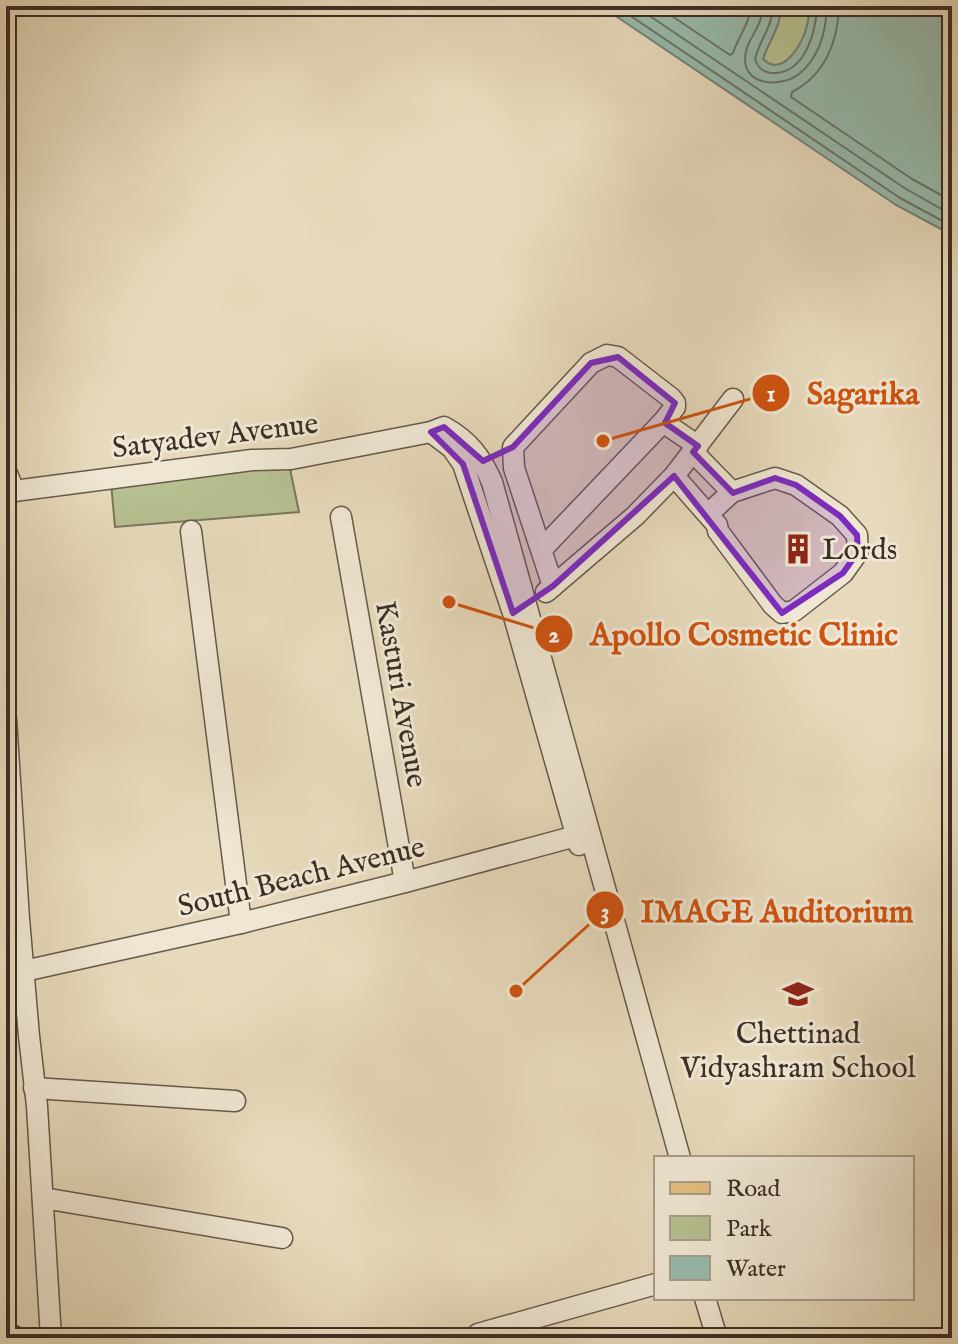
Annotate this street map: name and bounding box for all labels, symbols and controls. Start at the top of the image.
callout: Sagarika [751,365,936,421]
text: Sagarika [807,375,921,416]
text: 1 [767,379,776,410]
street label: Satyadev Avenue [110,405,320,468]
building icon: Lords [781,532,815,566]
place label: Lords [822,532,897,570]
street label: Kasturi Avenue [365,598,435,790]
callout: Apollo Cosmetic Clinic [534,606,914,662]
text: Apollo Cosmetic Clinic [588,616,898,657]
text: 2 [548,620,560,651]
street label: South Beach Avenue [174,829,429,927]
callout: IMAGE Auditorium [585,882,929,938]
text: IMAGE Auditorium [641,893,914,934]
text: 3 [601,897,609,928]
school or university icon: Chettinad Vidyashram School [781,977,815,1011]
place label: Chettinad Vidyashram School [679,1016,917,1088]
legend [654,1156,914,1300]
text: Road [726,1174,780,1205]
text: Park [726,1214,772,1245]
text: Water [726,1254,786,1285]

